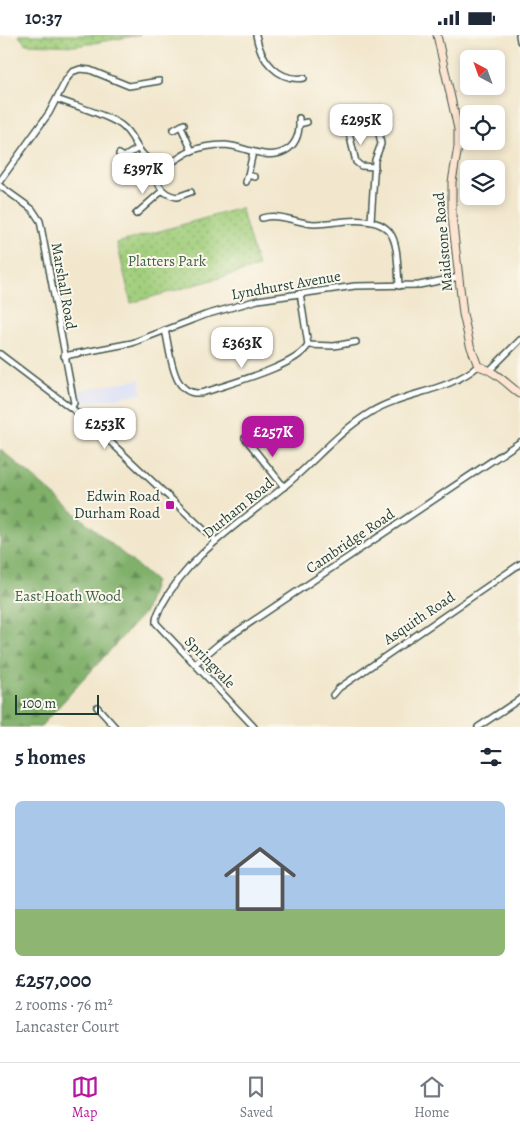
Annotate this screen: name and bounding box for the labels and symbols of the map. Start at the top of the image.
north arrow [460,50,505,95]
pin: £295K [326,103,396,146]
pin: £397K [108,153,178,195]
street label: Maidstone Road [429,191,457,292]
street label: Marshall Road [47,241,82,332]
park label: Platters Park [128,251,207,271]
street label: Lyndhurst Avenue [230,265,343,304]
pin: £363K [207,327,277,369]
pin: £253K [70,407,140,450]
pin: £257K [238,415,308,458]
street label: Durham Road [198,473,278,543]
place label: Edwin Road Durham Road [74,486,161,523]
marker: Edwin Road Durham Road [164,499,176,511]
street label: Cambridge Road [302,503,399,578]
park label: East Hoath Wood [15,586,122,606]
street label: Asquith Road [379,586,459,650]
street label: Springvale [180,632,240,693]
scale bar [15,692,99,715]

